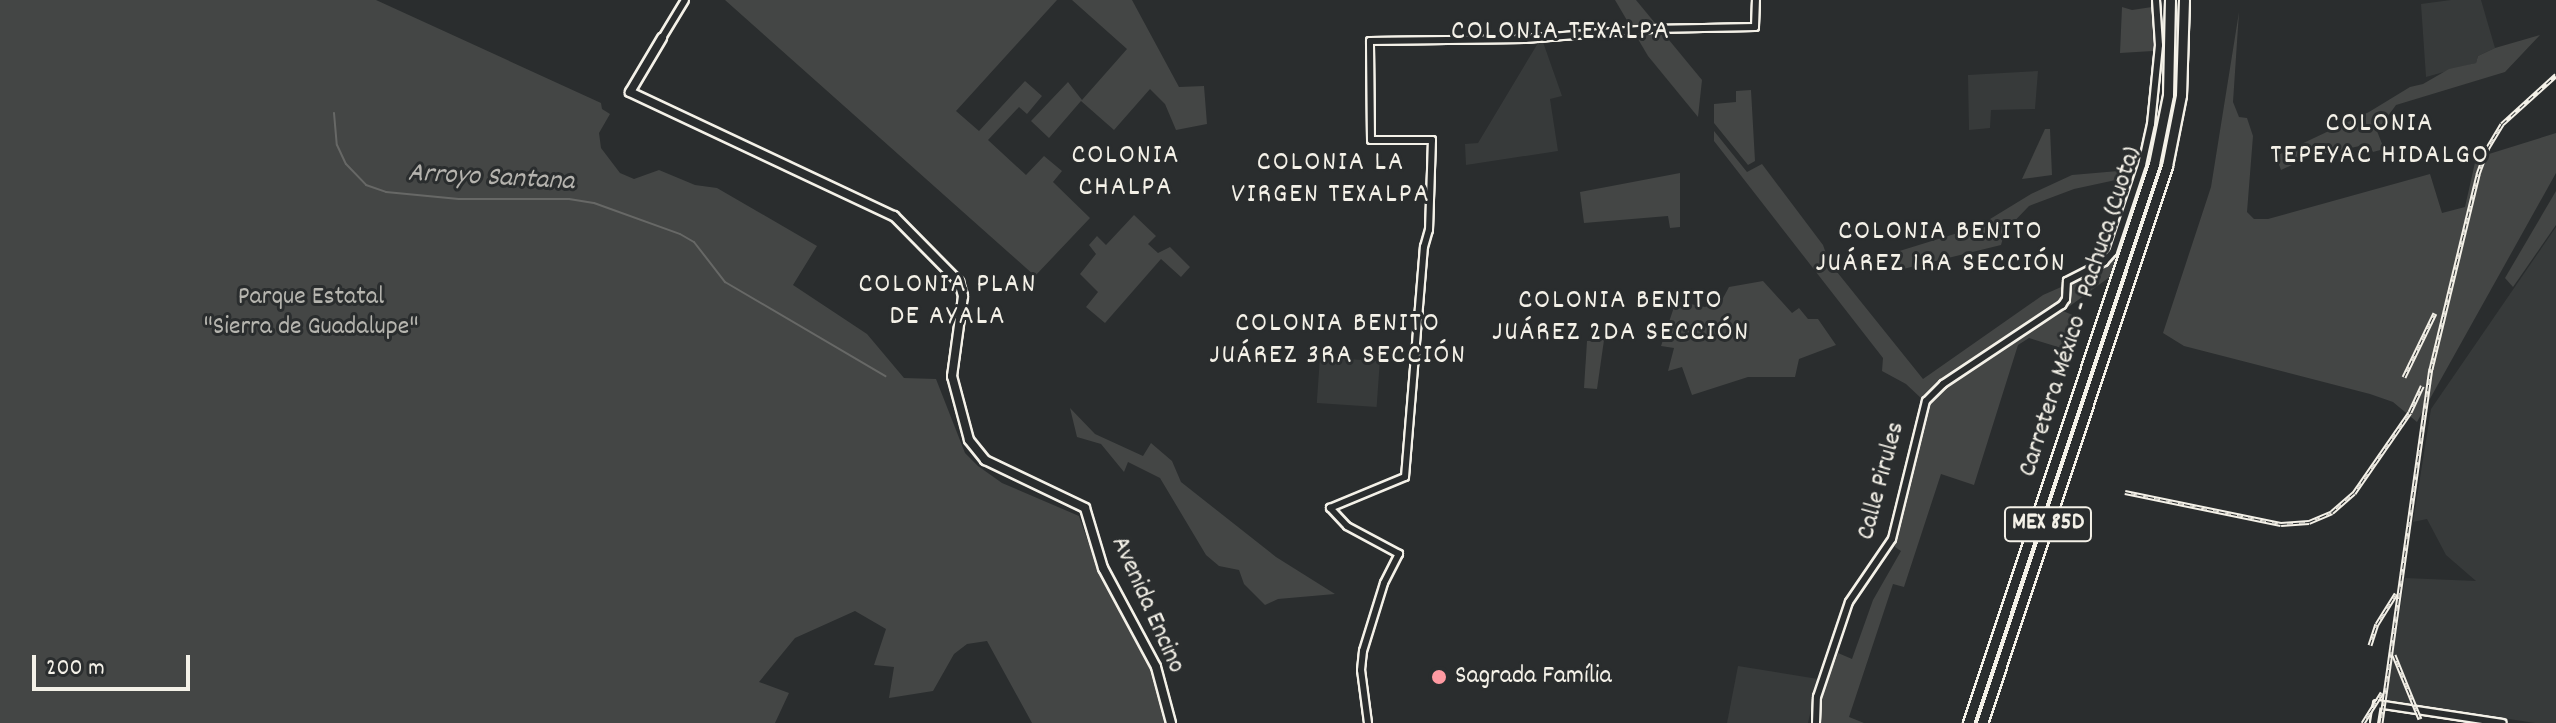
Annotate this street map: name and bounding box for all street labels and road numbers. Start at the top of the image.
street label: Carretera México - Pachuca (Cuota) [2013,143,2149,481]
street label: Calle Pirules [1851,419,1913,543]
road number: MEX 85D [2002,504,2094,544]
street label: Avenida Encino [1103,532,1191,678]

